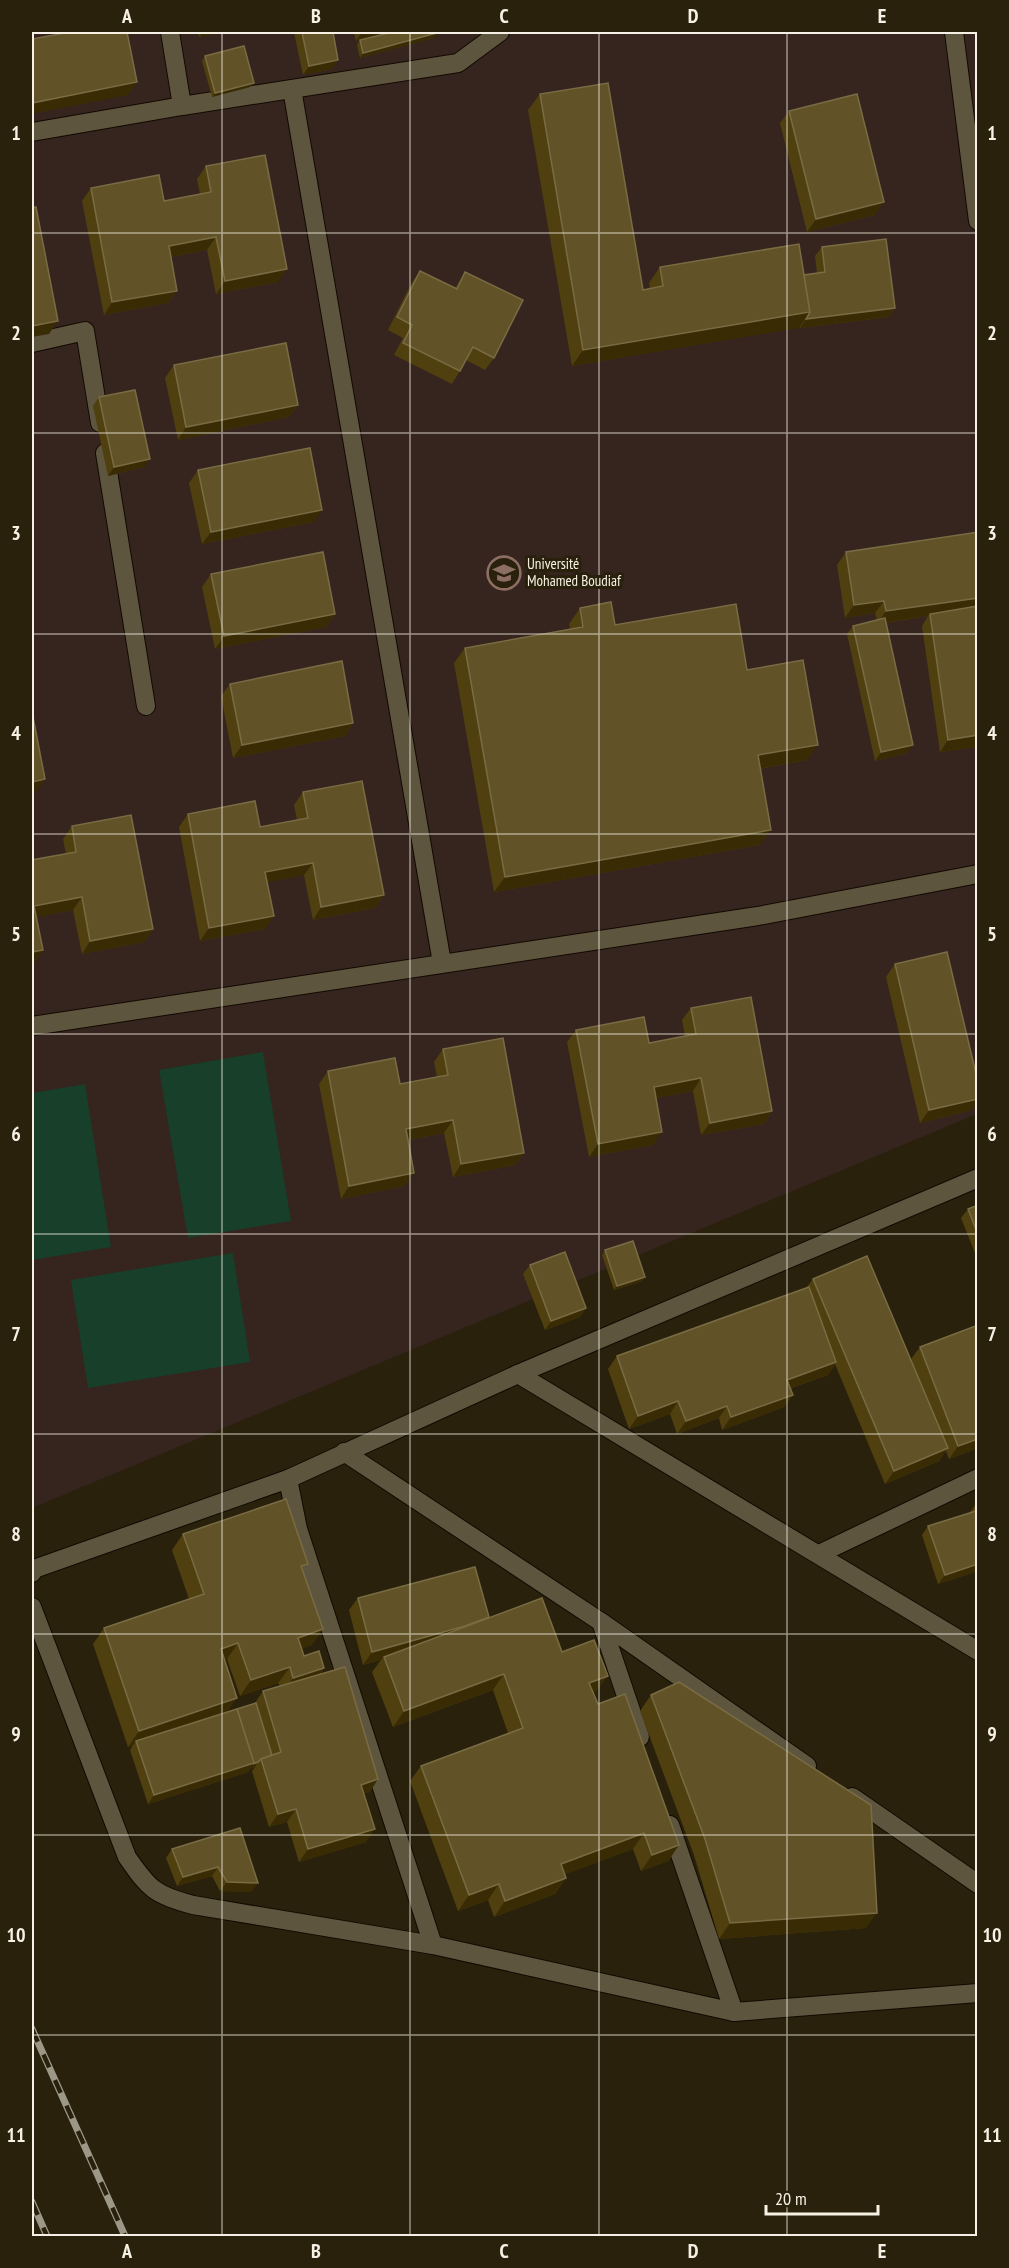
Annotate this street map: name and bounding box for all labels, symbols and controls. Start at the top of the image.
text: A [121,3,133,29]
text: B [311,3,321,29]
text: C [499,3,509,29]
text: D [688,3,699,29]
text: E [878,3,886,29]
text: 1 [11,120,21,146]
text: 1 [987,120,997,146]
text: 2 [11,320,21,346]
text: 2 [987,320,997,346]
text: 3 [11,520,21,546]
text: 3 [987,520,997,546]
place label: Université Mohamed Boudiaf [527,554,622,590]
school or university icon: Université Mohamed Boudiaf [486,555,522,591]
text: 4 [11,720,21,746]
text: 4 [987,720,997,746]
text: 5 [11,921,21,947]
text: 5 [987,921,997,947]
text: 6 [11,1121,21,1147]
text: 6 [987,1121,997,1147]
text: 7 [11,1321,21,1347]
text: 7 [987,1321,997,1347]
text: 8 [11,1521,21,1547]
text: 8 [987,1521,997,1547]
text: 9 [11,1721,21,1747]
text: 9 [987,1721,997,1747]
text: 10 [6,1922,26,1948]
text: 10 [982,1922,1002,1948]
text: 11 [6,2122,26,2148]
text: 11 [982,2122,1002,2148]
scale bar [766,2178,878,2216]
text: 20 m [775,2187,807,2210]
text: A [121,2238,133,2264]
text: B [311,2238,321,2264]
text: C [499,2238,509,2264]
text: D [688,2238,699,2264]
text: E [878,2238,886,2264]

